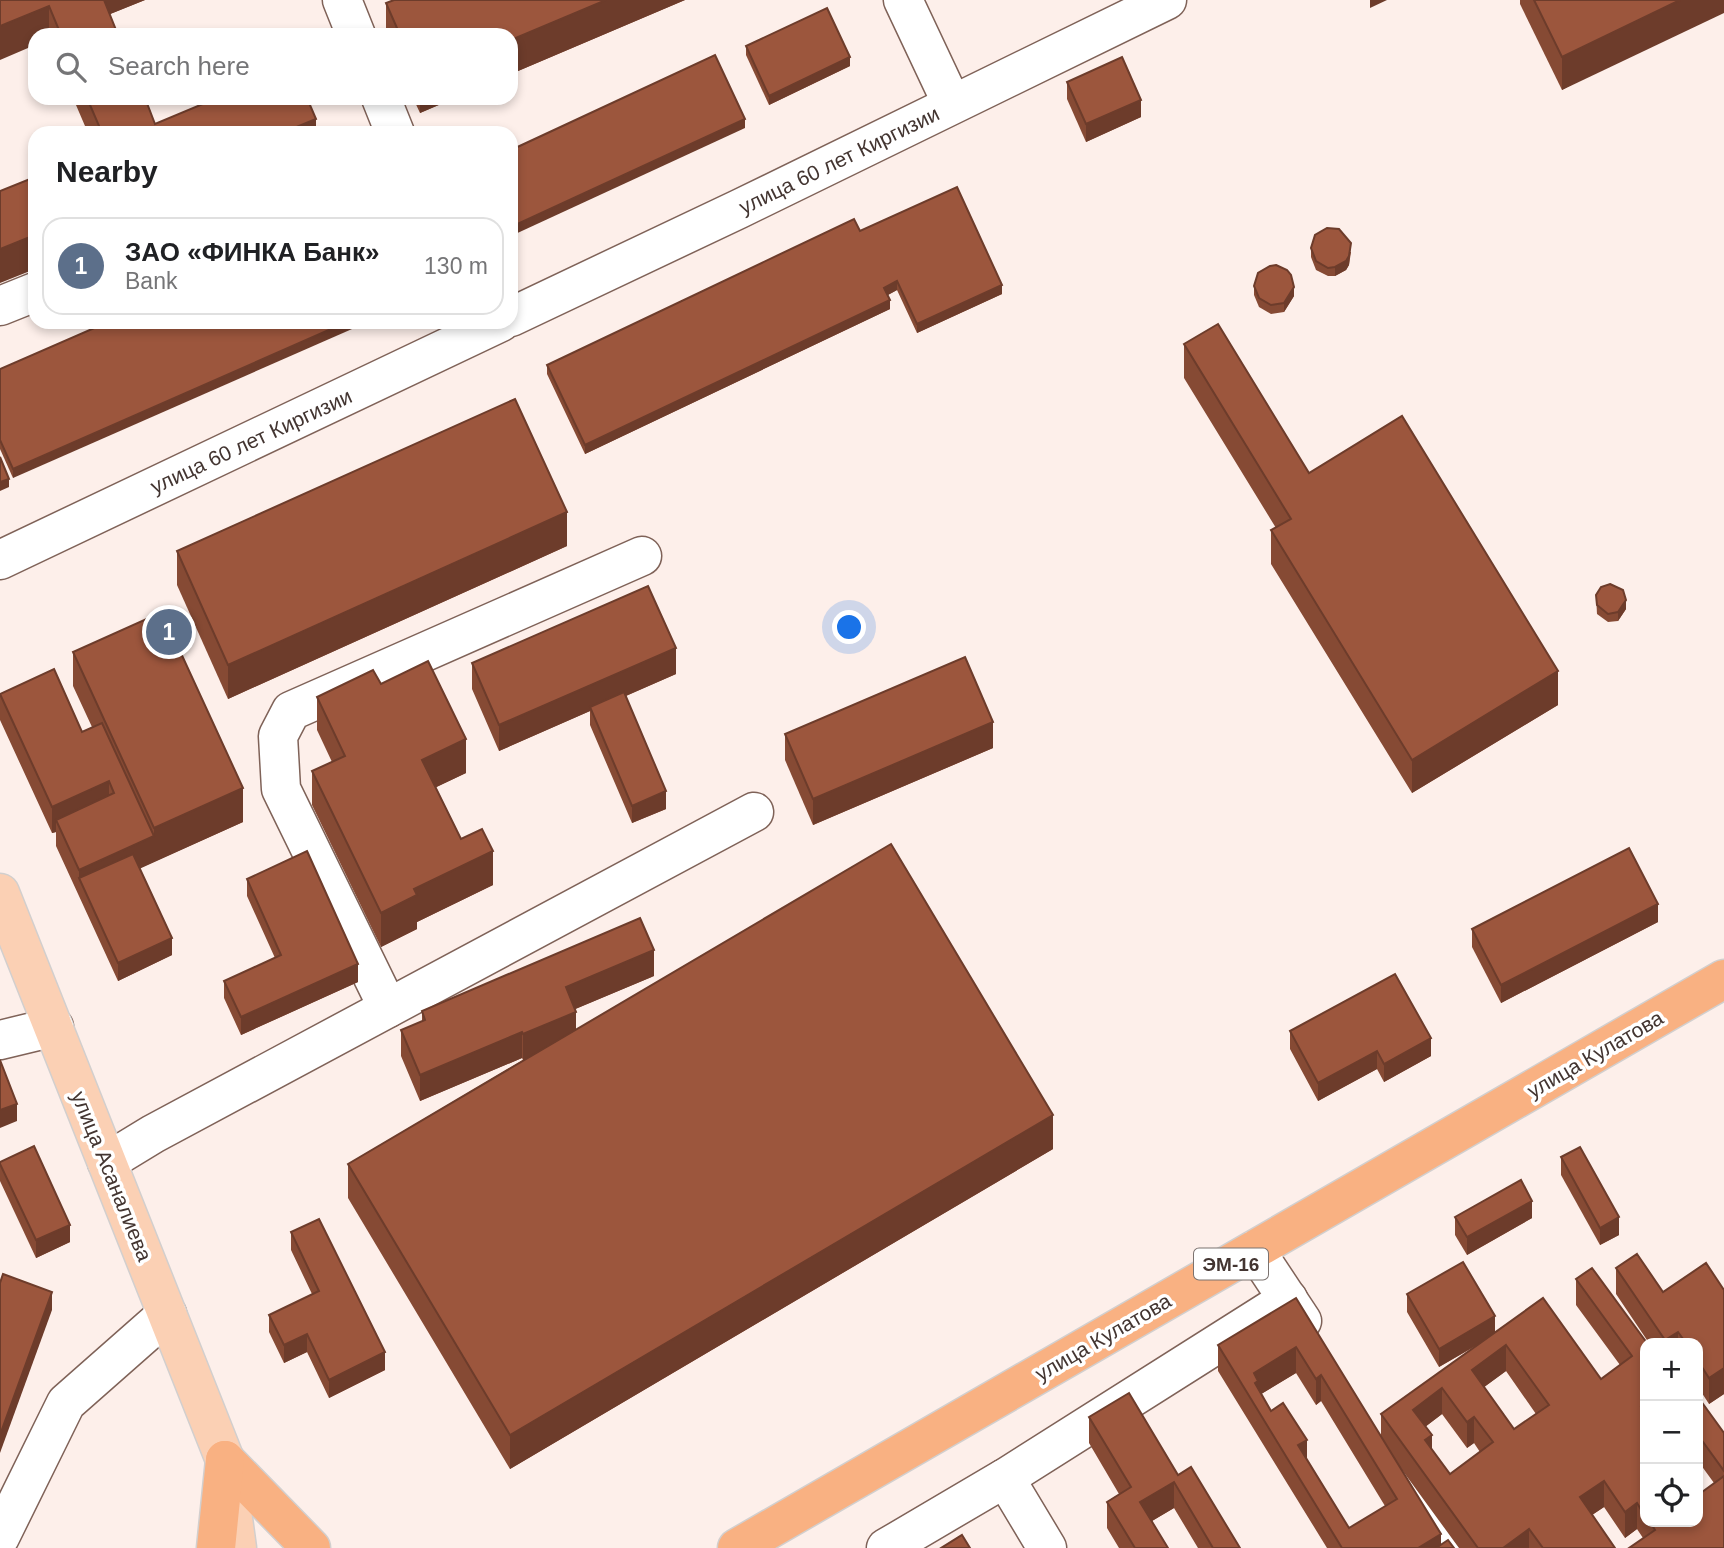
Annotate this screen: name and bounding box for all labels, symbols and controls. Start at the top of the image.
search box [28,28,518,105]
icon: search [52,48,90,86]
text: Search here [108,51,250,81]
street label: улица 60 лет Киргизии [735,102,943,218]
text: Nearby [56,155,158,188]
text: ЗАО «ФИНКА Банк» [125,237,379,267]
text: 1 [75,253,87,279]
text: 130 m [424,253,488,279]
text: Bank [125,268,177,294]
street label: улица 60 лет Киргизии [147,384,355,498]
pin: 1 [146,606,192,658]
your location [832,610,866,644]
street label: улица Кулатова [1523,1006,1667,1102]
street label: улица Асаналиева [67,1088,157,1265]
road number: ЭМ-16 [1194,1248,1268,1280]
street label: улица Кулатова [1031,1289,1175,1385]
map controls [1640,1338,1703,1527]
button: + [1640,1338,1703,1401]
button: − [1640,1401,1703,1464]
button: locate [1640,1464,1703,1527]

